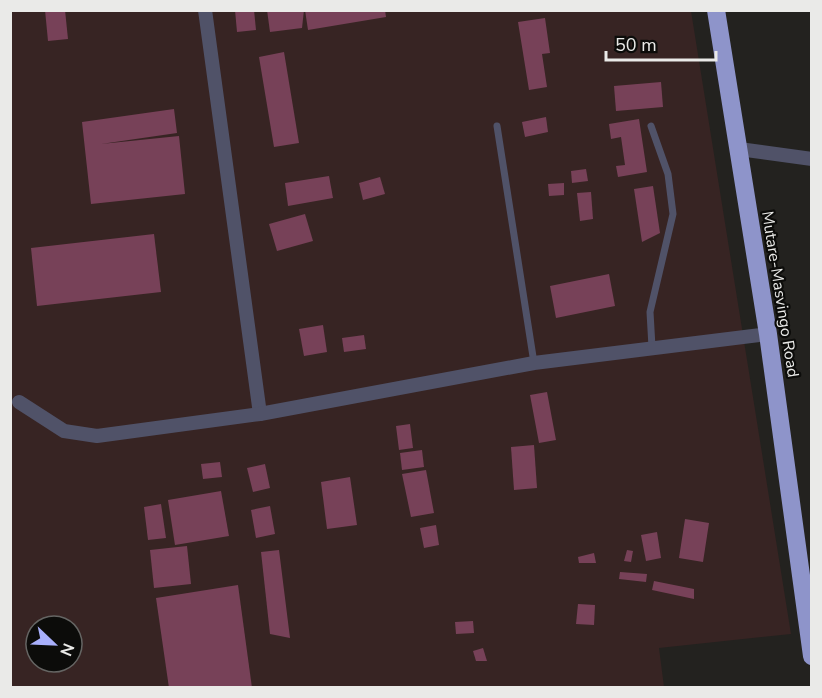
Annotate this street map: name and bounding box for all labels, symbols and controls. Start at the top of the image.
scale bar [606,24,716,62]
text: 50 m [615,33,657,57]
street label: Mutare-Masvingo Road [756,209,804,379]
north arrow [24,614,84,674]
text: N [54,640,79,659]

